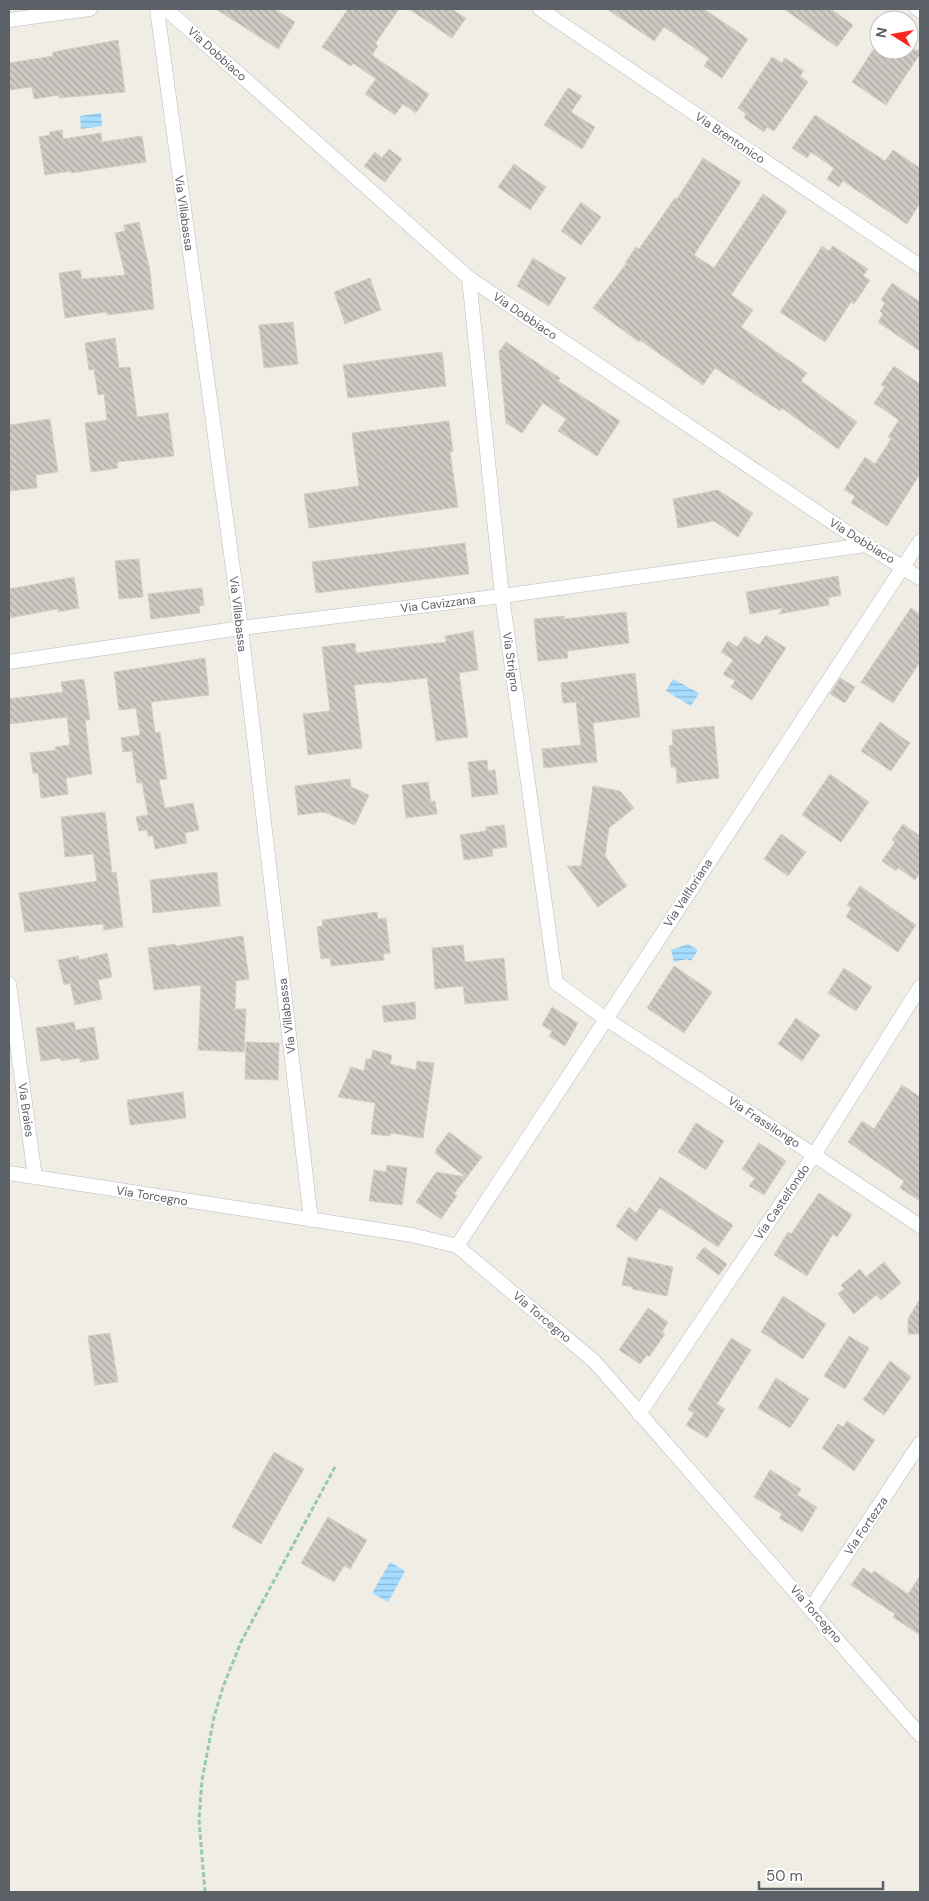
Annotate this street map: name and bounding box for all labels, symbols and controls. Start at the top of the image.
north arrow [869,10,919,60]
street label: Via Dobbiaco [184,23,250,85]
text: N [871,26,891,39]
street label: Via Brentonico [692,109,768,167]
street label: Via Villabassa [171,174,197,252]
street label: Via Dobbiaco [490,289,560,343]
street label: Via Dobbiaco [826,514,898,568]
street label: Via Villabassa [225,575,251,653]
street label: Via Cavizzana [399,591,477,617]
street label: Via Strigno [499,631,523,693]
street label: Via Valfloriana [660,856,716,930]
street label: Via Villabassa [274,977,300,1055]
street label: Via Braies [14,1082,38,1138]
street label: Via Frassilongo [725,1093,803,1151]
street label: Via Castelfondo [751,1161,813,1243]
street label: Via Torcegno [115,1182,189,1210]
street label: Via Torcegno [509,1288,575,1346]
street label: Via Fortezza [841,1494,891,1558]
street label: Via Torcegno [786,1582,846,1646]
scale bar [759,1858,883,1890]
text: 50 m [766,1866,803,1886]

